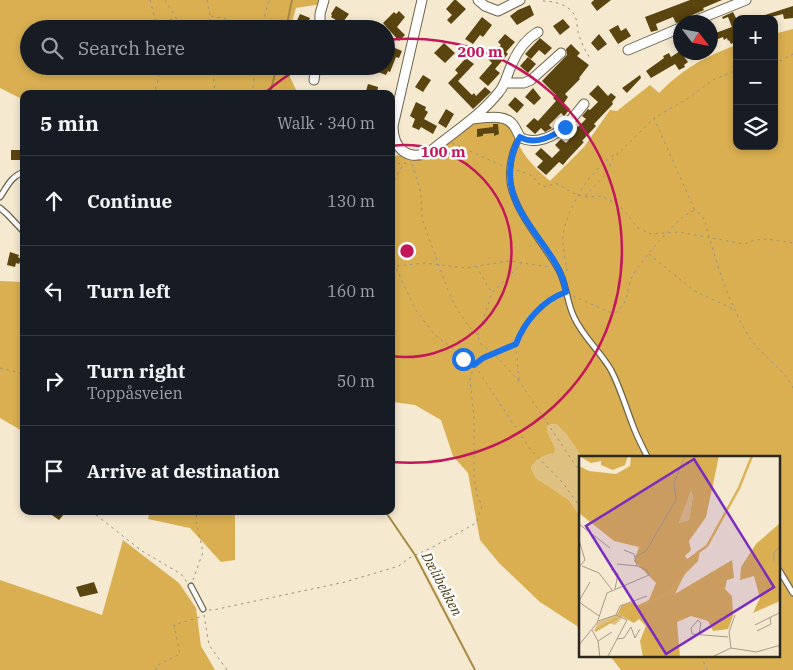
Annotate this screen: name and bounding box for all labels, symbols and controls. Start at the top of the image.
north arrow [673,15,718,60]
map controls [733,15,778,150]
button: + [733,15,778,60]
search box [20,20,395,75]
icon: search [38,34,66,62]
text: Search here [78,36,185,60]
text: 200 m [457,42,503,61]
button: − [733,60,778,105]
button: layers [733,105,778,150]
text: 5 min [40,109,99,137]
text: Walk · 340 m [277,113,375,133]
route end [554,116,577,139]
text: 100 m [420,142,466,161]
icon: ahead [40,187,68,215]
text: Continue [87,189,172,213]
text: 130 m [327,191,375,211]
centre of rings [398,242,416,260]
icon: left [40,277,68,305]
text: Turn left [87,279,170,303]
text: 160 m [327,281,375,301]
route start [452,348,475,371]
text: Turn right [87,359,185,383]
icon: right [40,367,68,395]
text: 50 m [337,371,375,391]
text: Toppåsveien [87,383,183,403]
inset map [579,456,780,658]
icon: arrive [40,457,68,485]
text: Arrive at destination [87,459,280,483]
water label: Dælibekken [417,548,466,619]

